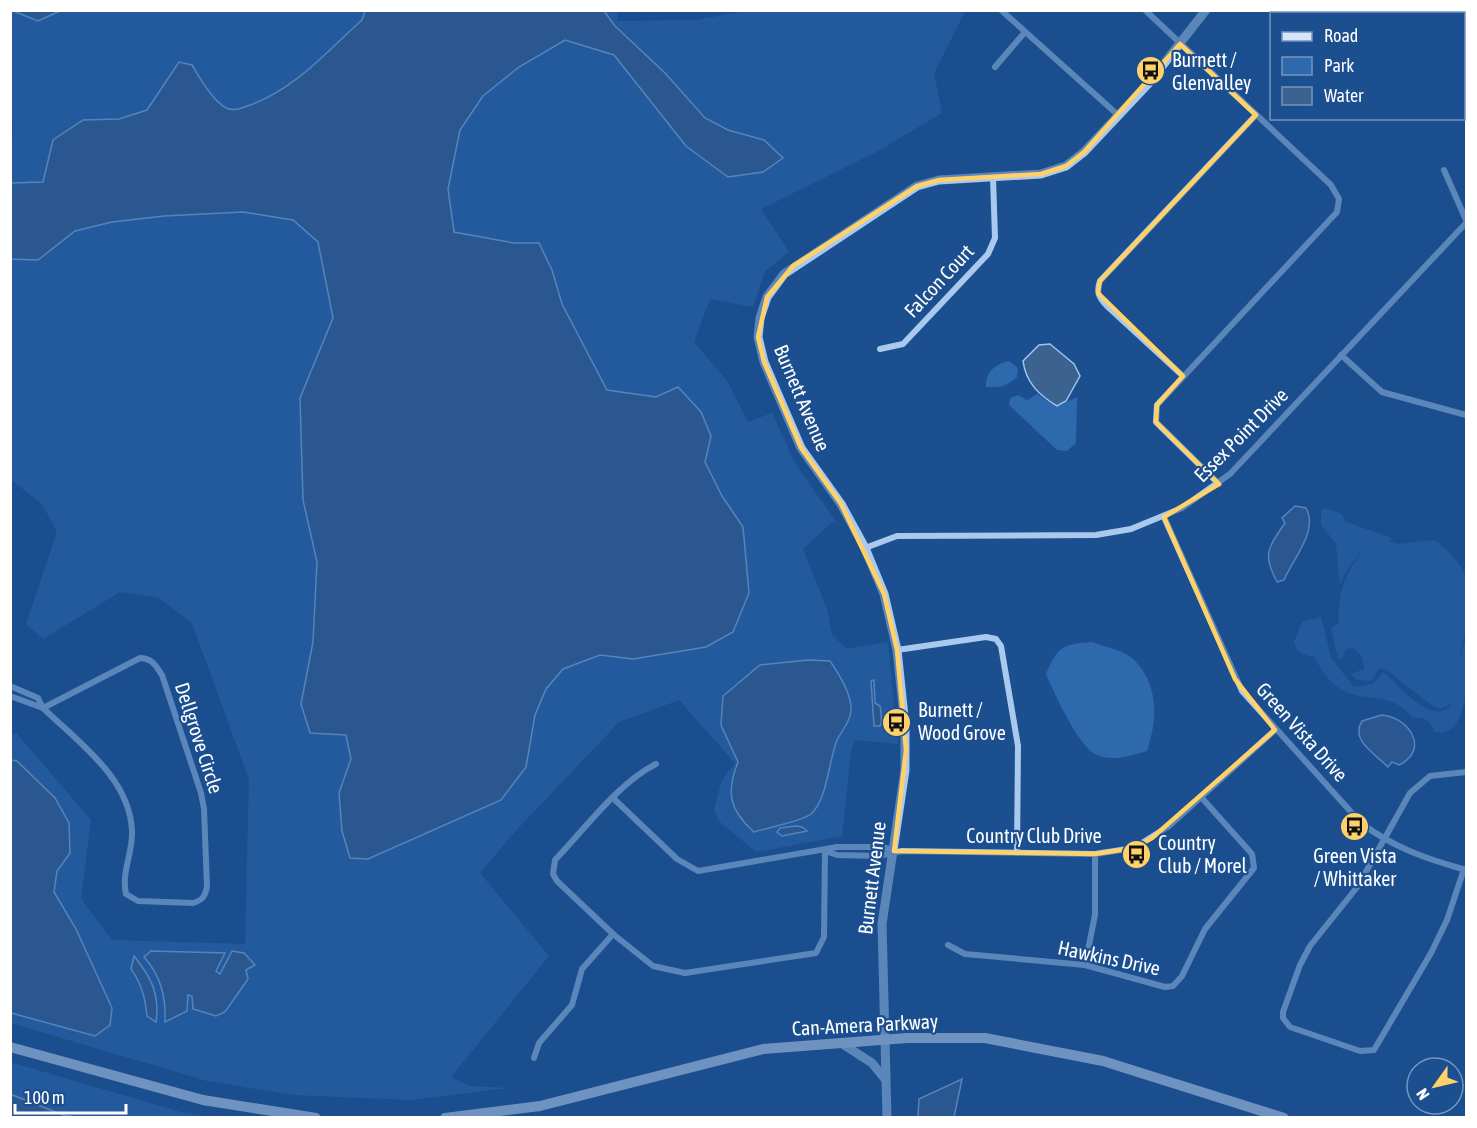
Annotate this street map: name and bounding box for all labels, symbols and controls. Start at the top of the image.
legend [1270,12,1465,120]
text: Road [1324,25,1358,46]
place label: Burnett / Glenvalley [1172,48,1251,94]
bus stop icon: Burnett / Glenvalley [1135,55,1167,87]
text: Park [1324,55,1354,76]
text: Water [1324,85,1364,106]
street label: Falcon Court [899,239,978,322]
street label: Burnett Avenue [770,341,835,455]
street label: Essex Point Drive [1189,383,1292,486]
street label: Green Vista Drive [1252,677,1353,786]
street label: Dellgrove Circle [171,679,228,796]
place label: Burnett / Wood Grove [918,698,1006,744]
bus stop icon: Burnett / Wood Grove [881,706,913,738]
bus stop icon: Green Vista / Whittaker [1339,810,1371,842]
street label: Burnett Avenue [853,820,890,936]
street label: Country Club Drive [966,824,1102,847]
place label: Country Club / Morel [1158,831,1247,877]
bus stop icon: Country Club / Morel [1121,838,1153,870]
place label: Green Vista / Whittaker [1313,844,1397,890]
street label: Hawkins Drive [1056,935,1162,980]
street label: Can-Amera Parkway [791,1009,939,1040]
north arrow [1405,1056,1465,1116]
scale bar [15,1077,126,1115]
text: N [1412,1085,1433,1103]
text: 100 m [24,1087,65,1108]

